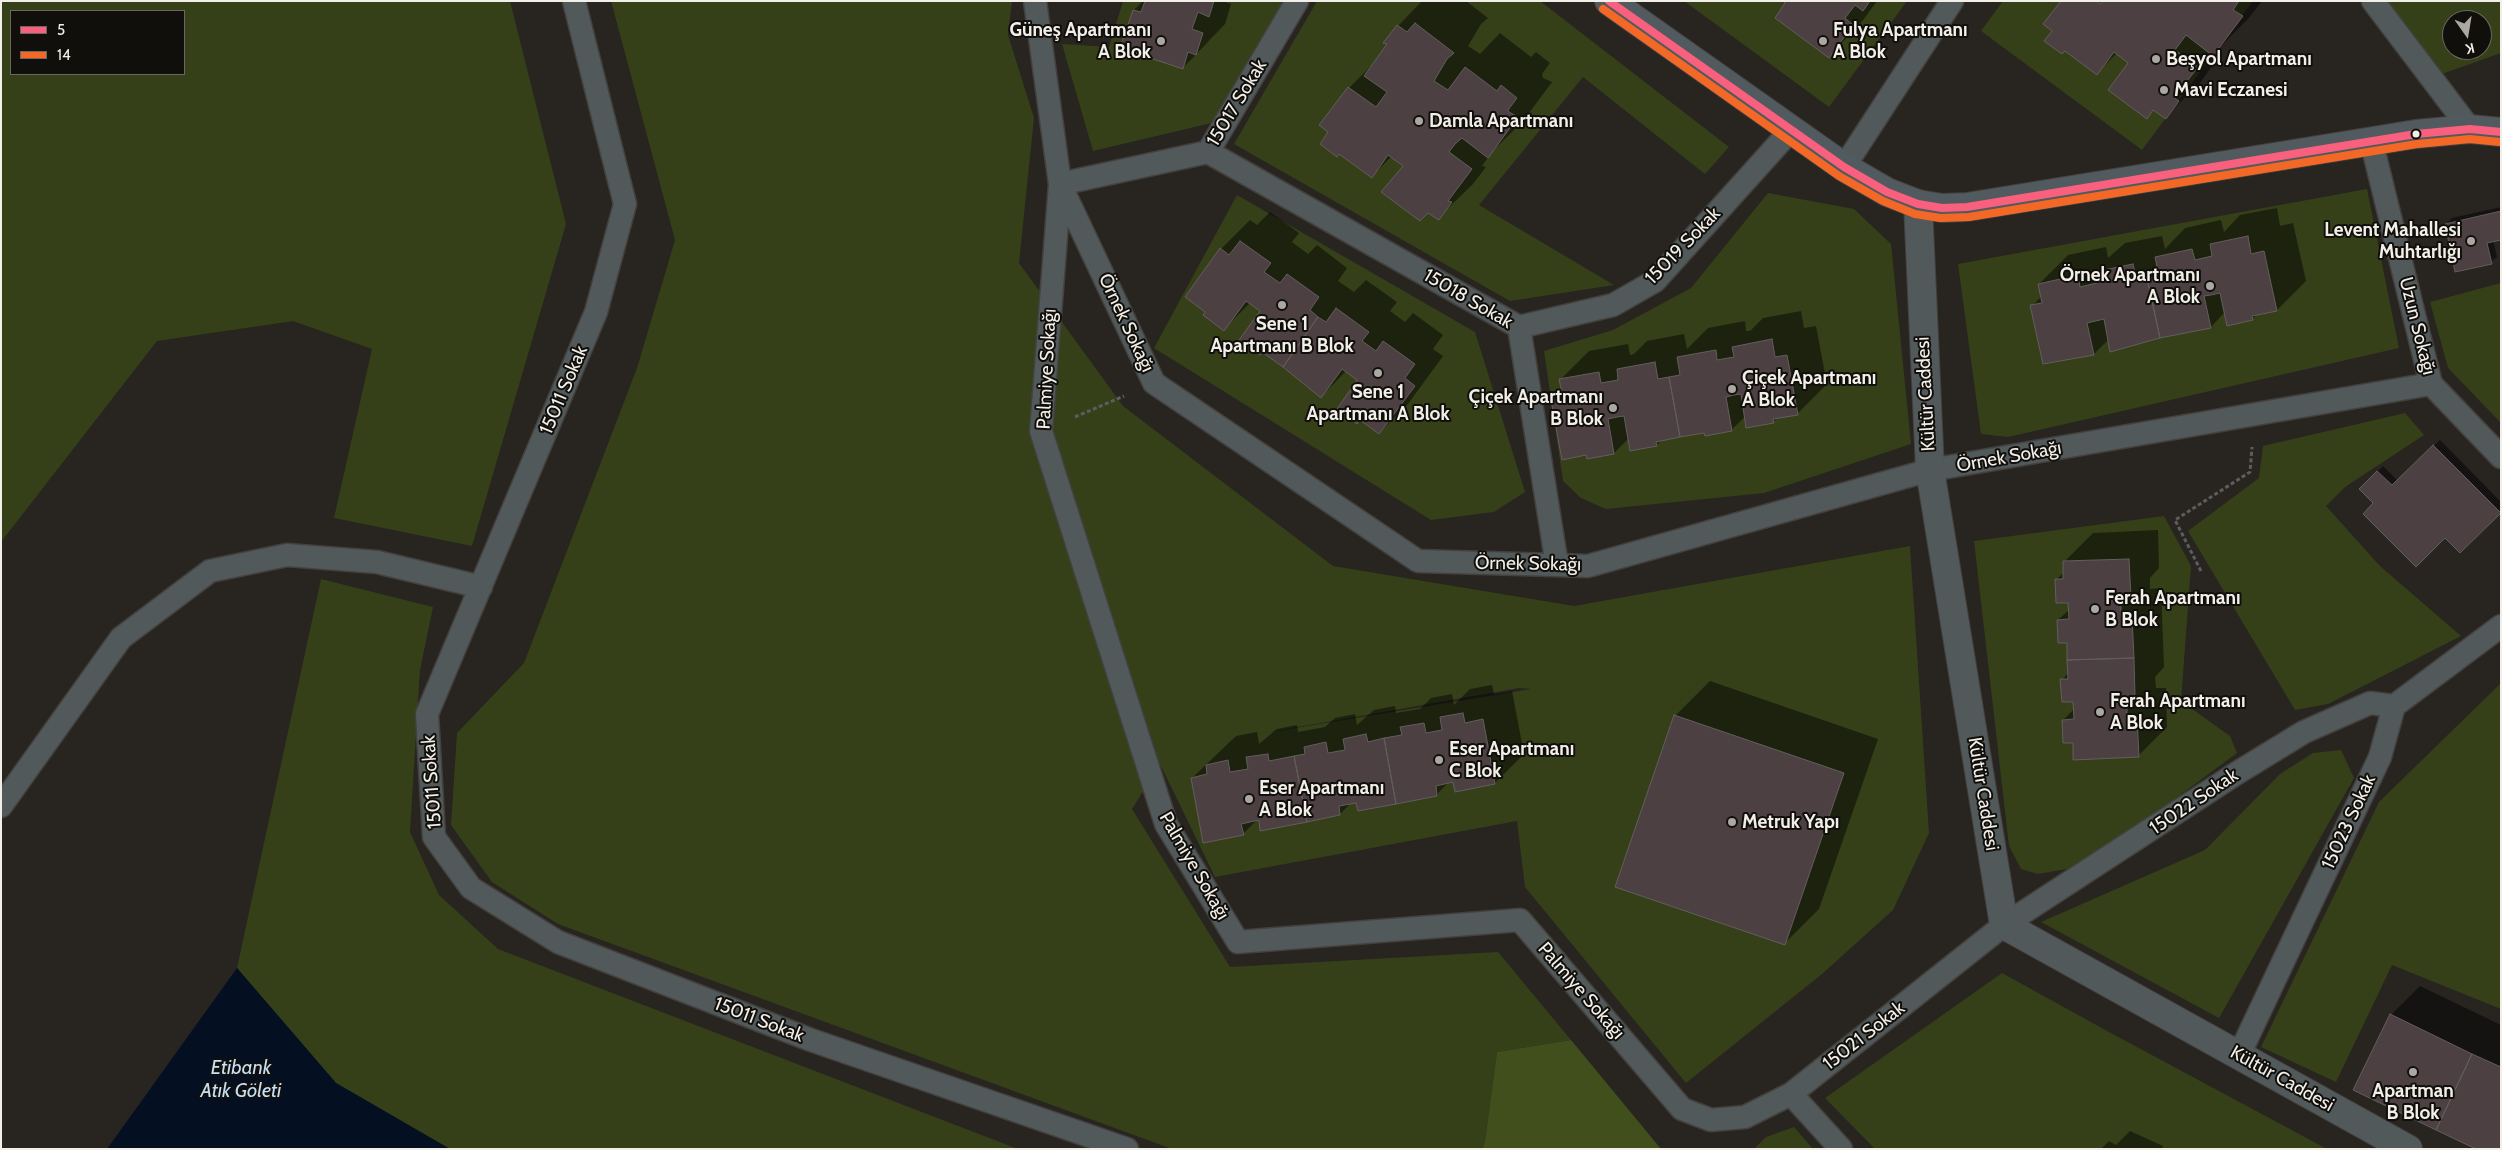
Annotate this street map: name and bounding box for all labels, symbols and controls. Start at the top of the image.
legend [10,10,185,75]
north arrow [2442,10,2492,60]
place label: Güneş Apartmanı A Blok [1009,19,1151,63]
place label: Fulya Apartmanı A Blok [1833,19,1968,63]
text: 5 [57,21,65,39]
marker: Güneş Apartmanı A Blok [1155,35,1167,47]
marker: Fulya Apartmanı A Blok [1817,35,1829,47]
text: K [2464,39,2476,58]
text: 14 [57,46,71,64]
place label: Beşyol Apartmanı [2166,48,2312,70]
marker: Beşyol Apartmanı [2150,53,2162,65]
street label: 15017 Sokak [1202,55,1272,151]
place label: Mavi Eczanesi [2174,79,2288,101]
marker: Mavi Eczanesi [2158,84,2170,96]
place label: Damla Apartmanı [1429,110,1573,132]
marker: Damla Apartmanı [1413,115,1425,127]
unlabelled marker [2411,129,2421,139]
street label: 15019 Sokak [1641,203,1725,289]
place label: Levent Mahallesi Muhtarlığı [2324,219,2461,263]
marker: Levent Mahallesi Muhtarlığı [2465,235,2477,247]
street label: 15018 Sokak [1419,264,1517,334]
place label: Örnek Apartmanı A Blok [2060,264,2200,308]
street label: Örnek Sokağı [1093,270,1159,376]
street label: Uzun Sokağı [2394,275,2440,377]
marker: Örnek Apartmanı A Blok [2204,280,2216,292]
marker: Sene 1 Apartmanı B Blok [1276,299,1288,311]
street label: Palmiye Sokağı [1032,308,1062,430]
place label: Sene 1 Apartmanı B Blok [1210,313,1354,357]
street label: Kültür Caddesi [1912,336,1940,452]
street label: 15011 Sokak [535,342,593,438]
marker: Sene 1 Apartmanı A Blok [1372,367,1384,379]
place label: Çiçek Apartmanı A Blok [1742,367,1876,411]
place label: Sene 1 Apartmanı A Blok [1306,381,1450,425]
marker: Çiçek Apartmanı A Blok [1726,383,1738,395]
place label: Çiçek Apartmanı B Blok [1469,386,1603,430]
marker: Çiçek Apartmanı B Blok [1607,402,1619,414]
street label: Örnek Sokağı [1955,437,2063,477]
street label: Örnek Sokağı [1475,552,1581,576]
place label: Ferah Apartmanı B Blok [2105,587,2240,631]
marker: Ferah Apartmanı B Blok [2089,603,2101,615]
place label: Ferah Apartmanı A Blok [2110,690,2245,734]
marker: Ferah Apartmanı A Blok [2094,706,2106,718]
street label: 15011 Sokak [417,734,447,830]
street label: Kültür Caddesi [1963,736,2003,852]
place label: Eser Apartmanı C Blok [1449,738,1574,782]
marker: Eser Apartmanı C Blok [1433,754,1445,766]
street label: 15022 Sokak [2146,764,2242,840]
street label: 15023 Sokak [2317,771,2381,873]
place label: Eser Apartmanı A Blok [1259,777,1384,821]
marker: Eser Apartmanı A Blok [1243,793,1255,805]
street label: Palmiye Sokağı [1154,808,1234,924]
place label: Metruk Yapı [1742,811,1839,833]
marker: Metruk Yapı [1726,816,1738,828]
street label: Palmiye Sokağı [1533,938,1629,1044]
street label: 15011 Sokak [711,993,807,1047]
street label: 15021 Sokak [1818,997,1910,1075]
street label: Kültür Caddesi [2226,1041,2338,1117]
water label: Etibank Atık Göleti [201,1056,281,1103]
marker: Apartman B Blok [2407,1066,2419,1078]
place label: Apartman B Blok [2372,1080,2454,1124]

